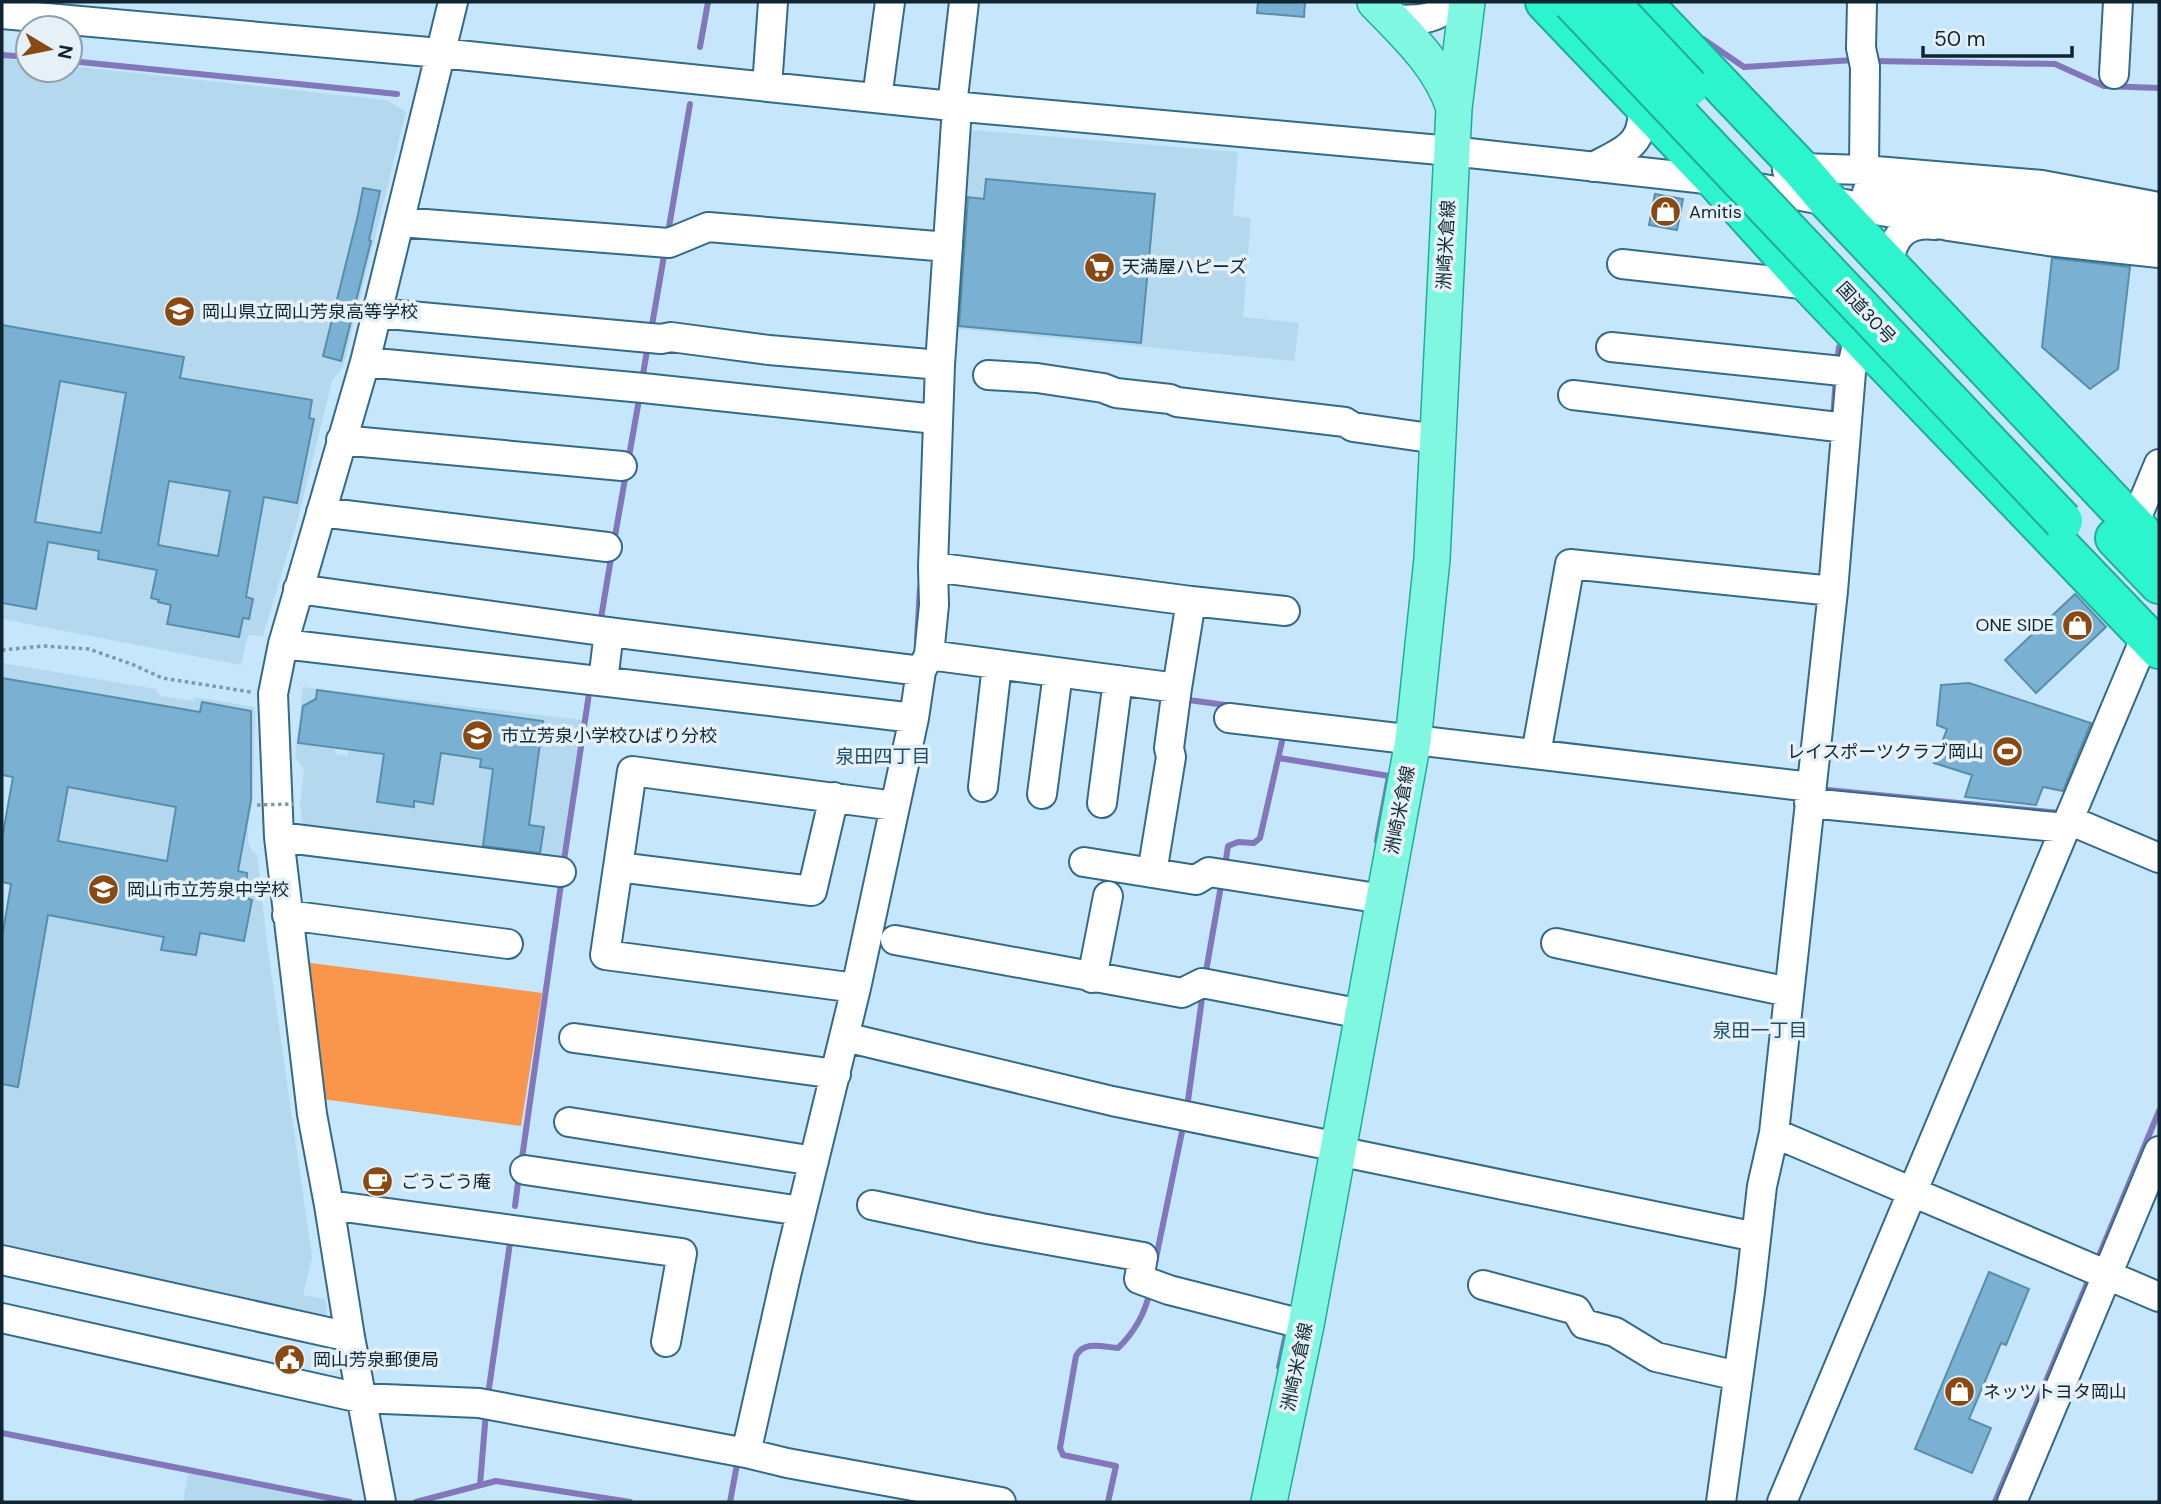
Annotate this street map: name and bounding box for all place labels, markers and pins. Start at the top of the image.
shop icon: Amitis [1649,195,1683,229]
place label: Amitis [1689,200,1742,224]
supermarket icon: 天満屋ハピーズ [1082,250,1116,284]
place label: 天満屋ハピーズ [1122,255,1247,279]
school or university icon: 岡山県立岡山芳泉高等学校 [162,295,196,329]
place label: 岡山県立岡山芳泉高等学校 [202,300,418,324]
shop icon: ONE SIDE [2060,608,2094,642]
place label: ONE SIDE [1975,613,2054,637]
school or university icon: 市立芳泉小学校ひばり分校 [461,719,495,753]
place label: 市立芳泉小学校ひばり分校 [501,724,717,748]
sports icon: レイスポーツクラブ岡山 [1990,735,2024,769]
place label: レイスポーツクラブ岡山 [1787,740,1984,764]
school or university icon: 岡山市立芳泉中学校 [87,873,121,907]
place label: 岡山市立芳泉中学校 [127,878,289,902]
cafe icon: ごうごう庵 [361,1165,395,1199]
place label: ごうごう庵 [401,1170,491,1194]
public building icon: 岡山芳泉郵便局 [273,1343,307,1377]
place label: 岡山芳泉郵便局 [313,1348,439,1372]
shop icon: ネッツトヨタ岡山 [1943,1375,1977,1409]
place label: ネッツトヨタ岡山 [1983,1380,2127,1404]

